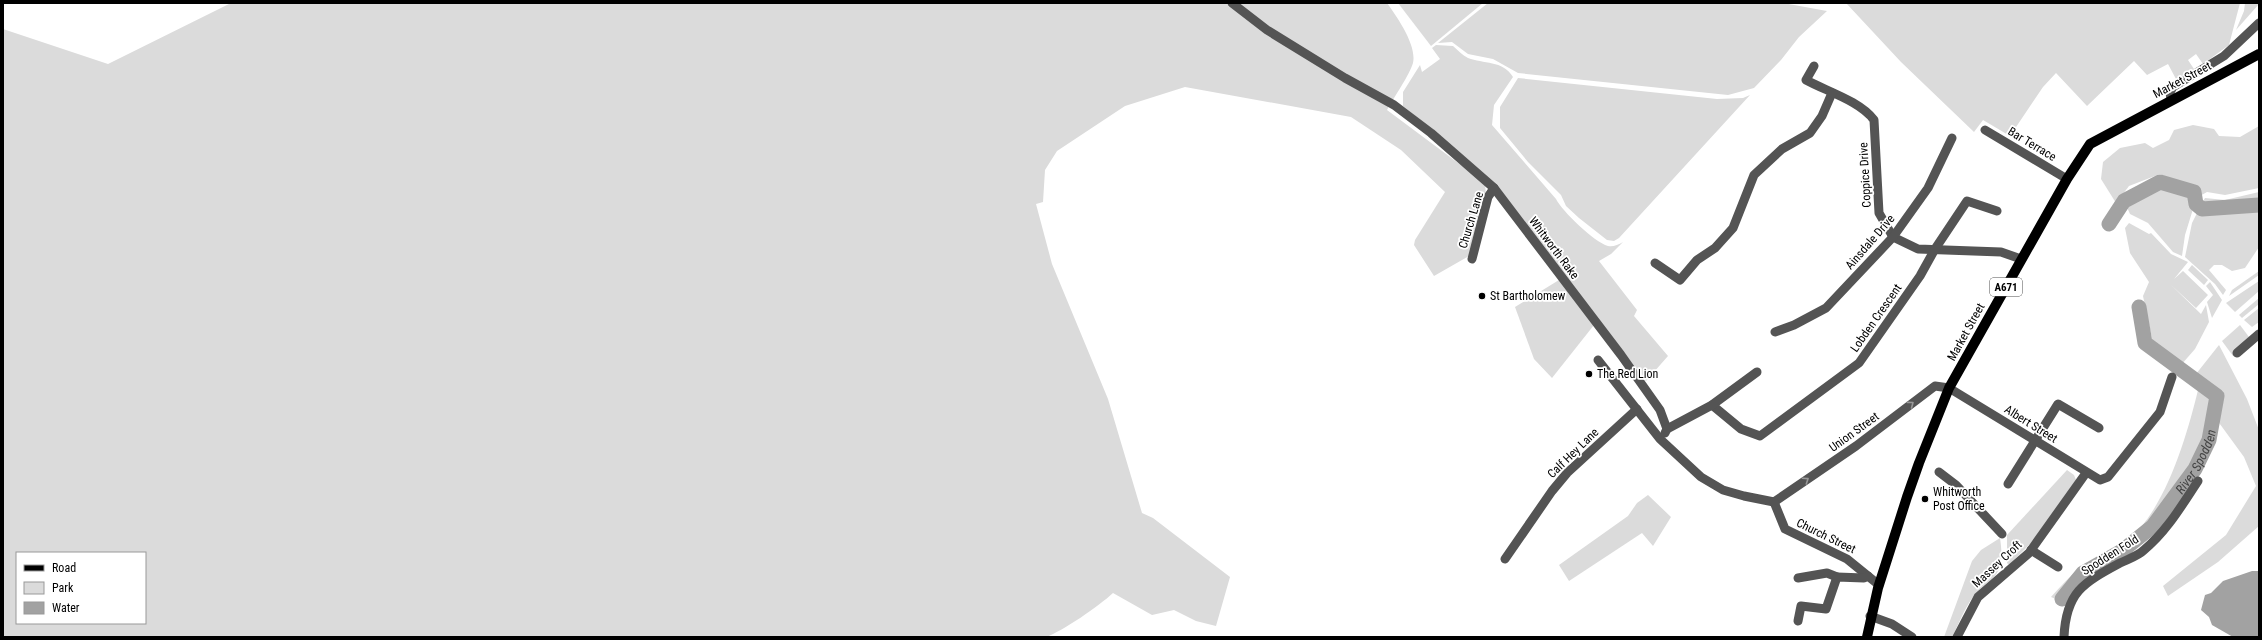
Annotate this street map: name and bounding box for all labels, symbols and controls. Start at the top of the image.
street label: Market Street [2151,59,2214,101]
street label: Bar Terrace [2005,124,2059,164]
street label: Coppice Drive [1856,142,1874,208]
street label: Church Lane [1456,189,1486,250]
street label: Ainsdale Drive [1842,212,1898,272]
street label: Whitworth Rake [1526,214,1582,282]
road number: A671 [1990,278,2022,296]
street label: Lobden Crescent [1847,281,1905,355]
place label: St Bartholomew [1490,289,1566,303]
marker: St Bartholomew [1477,291,1487,301]
street label: Market Street [1944,300,1988,363]
place label: The Red Lion [1597,367,1659,381]
marker: The Red Lion [1584,369,1594,379]
one-way arrow [1907,402,1914,409]
street label: Albert Street [2002,402,2060,446]
street label: Union Street [1826,409,1882,455]
street label: Calf Hey Lane [1545,425,1602,481]
water label: River Spodden [2172,428,2218,496]
one-way arrow [1802,477,1809,485]
place label: Whitworth Post Office [1933,485,1985,513]
marker: Whitworth Post Office [1920,494,1930,504]
street label: Church Street [1794,516,1858,557]
street label: Spodden Fold [2079,532,2141,578]
street label: Massey Croft [1969,537,2025,591]
legend [16,552,146,624]
text: Road [52,561,76,575]
text: Park [52,581,74,595]
text: Water [52,601,80,615]

